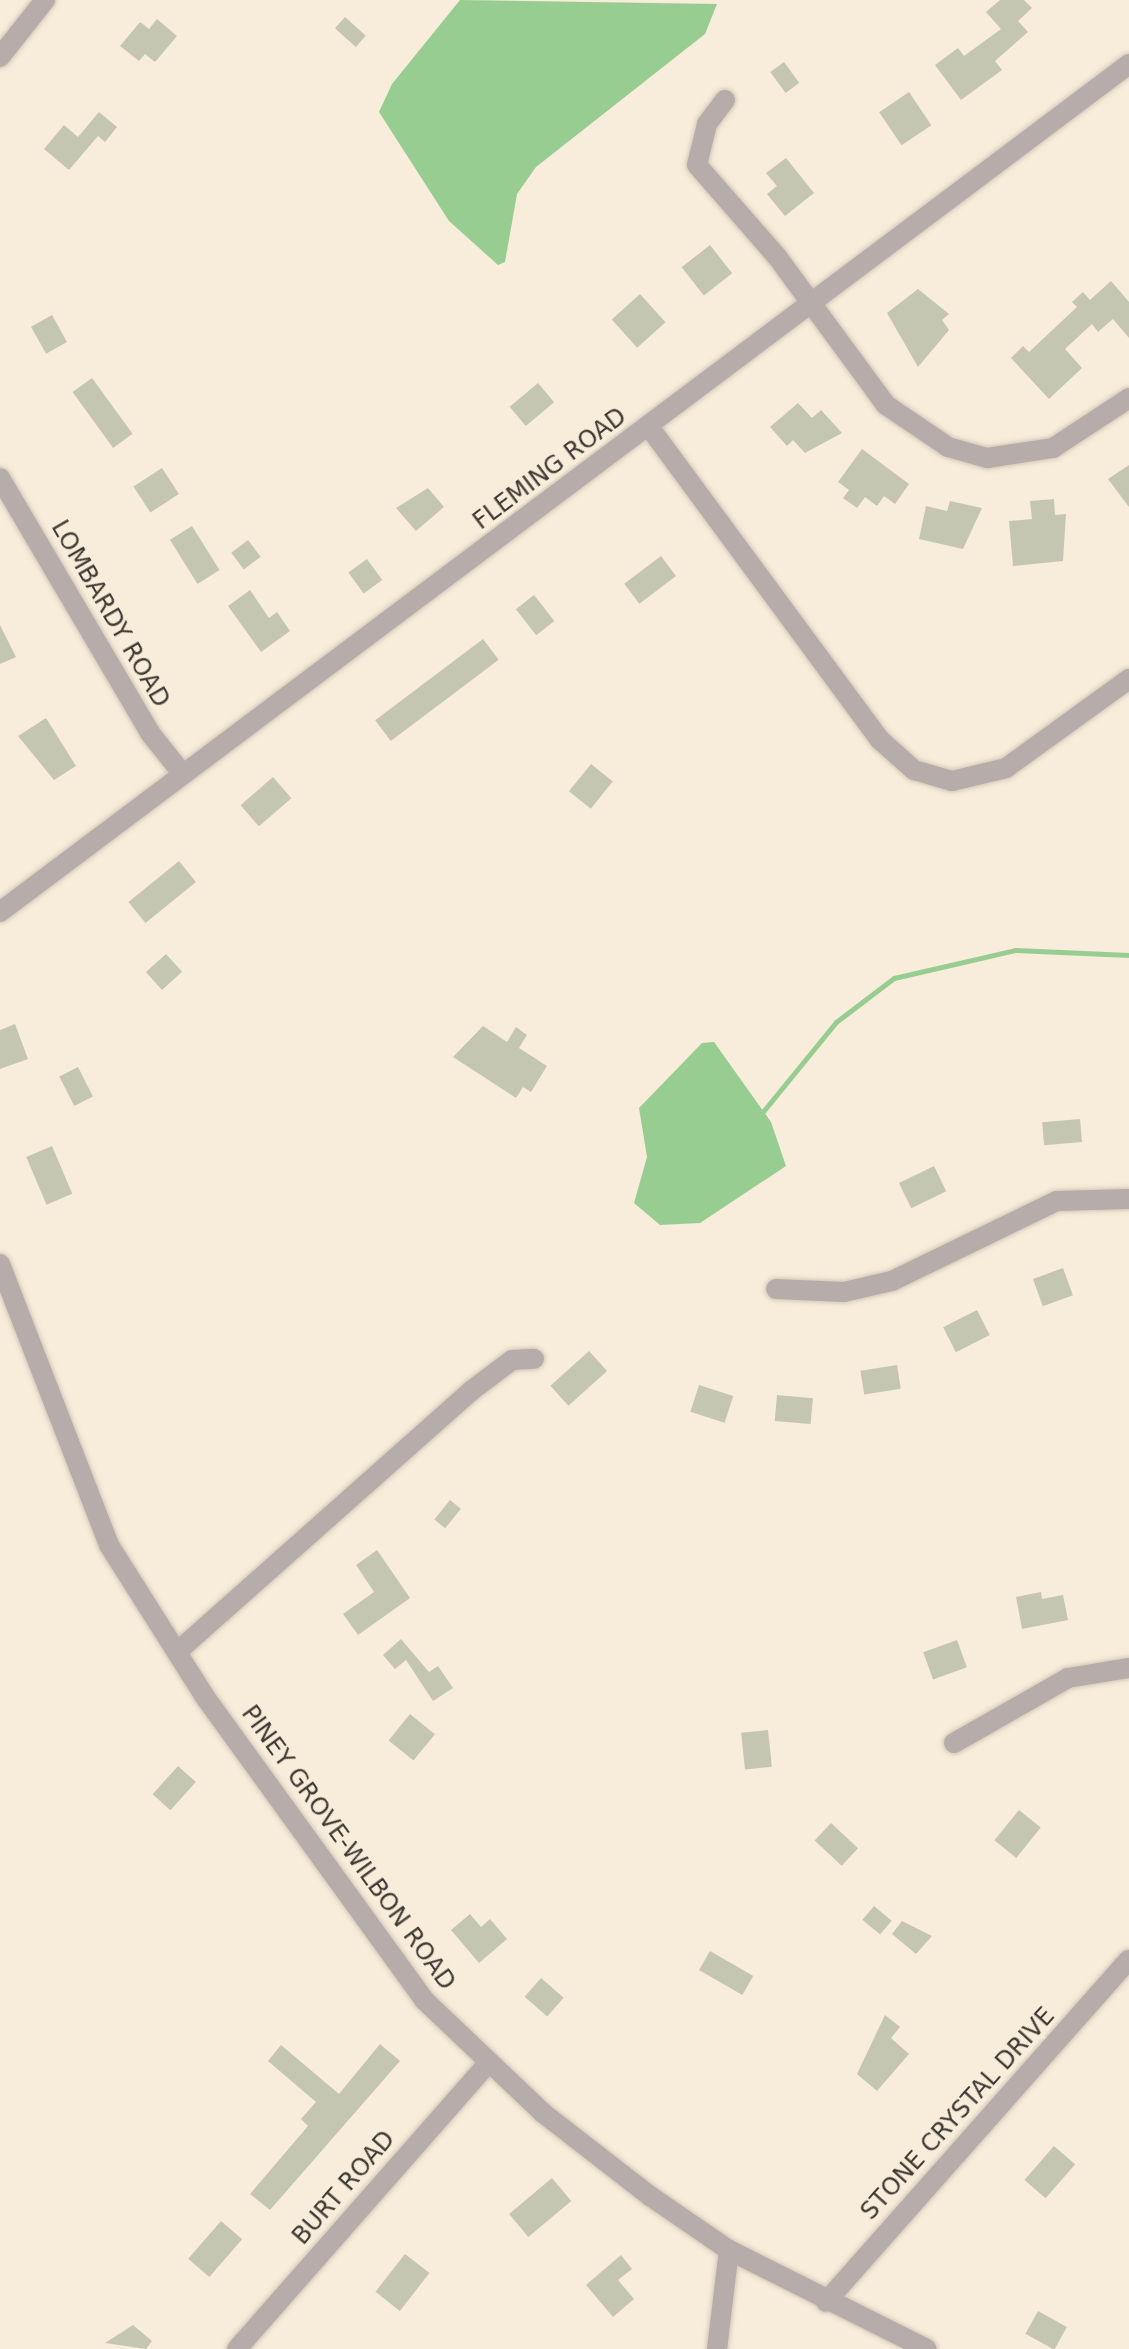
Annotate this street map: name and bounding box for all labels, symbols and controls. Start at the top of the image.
street label: FLEMING ROAD [468,402,632,536]
street label: LOMBARDY ROAD [45,515,175,713]
street label: PINEY GROVE-WILBON ROAD [235,1700,461,1996]
street label: STONE CRYSTAL DRIVE [855,2002,1061,2226]
street label: BURT ROAD [287,2125,401,2251]

